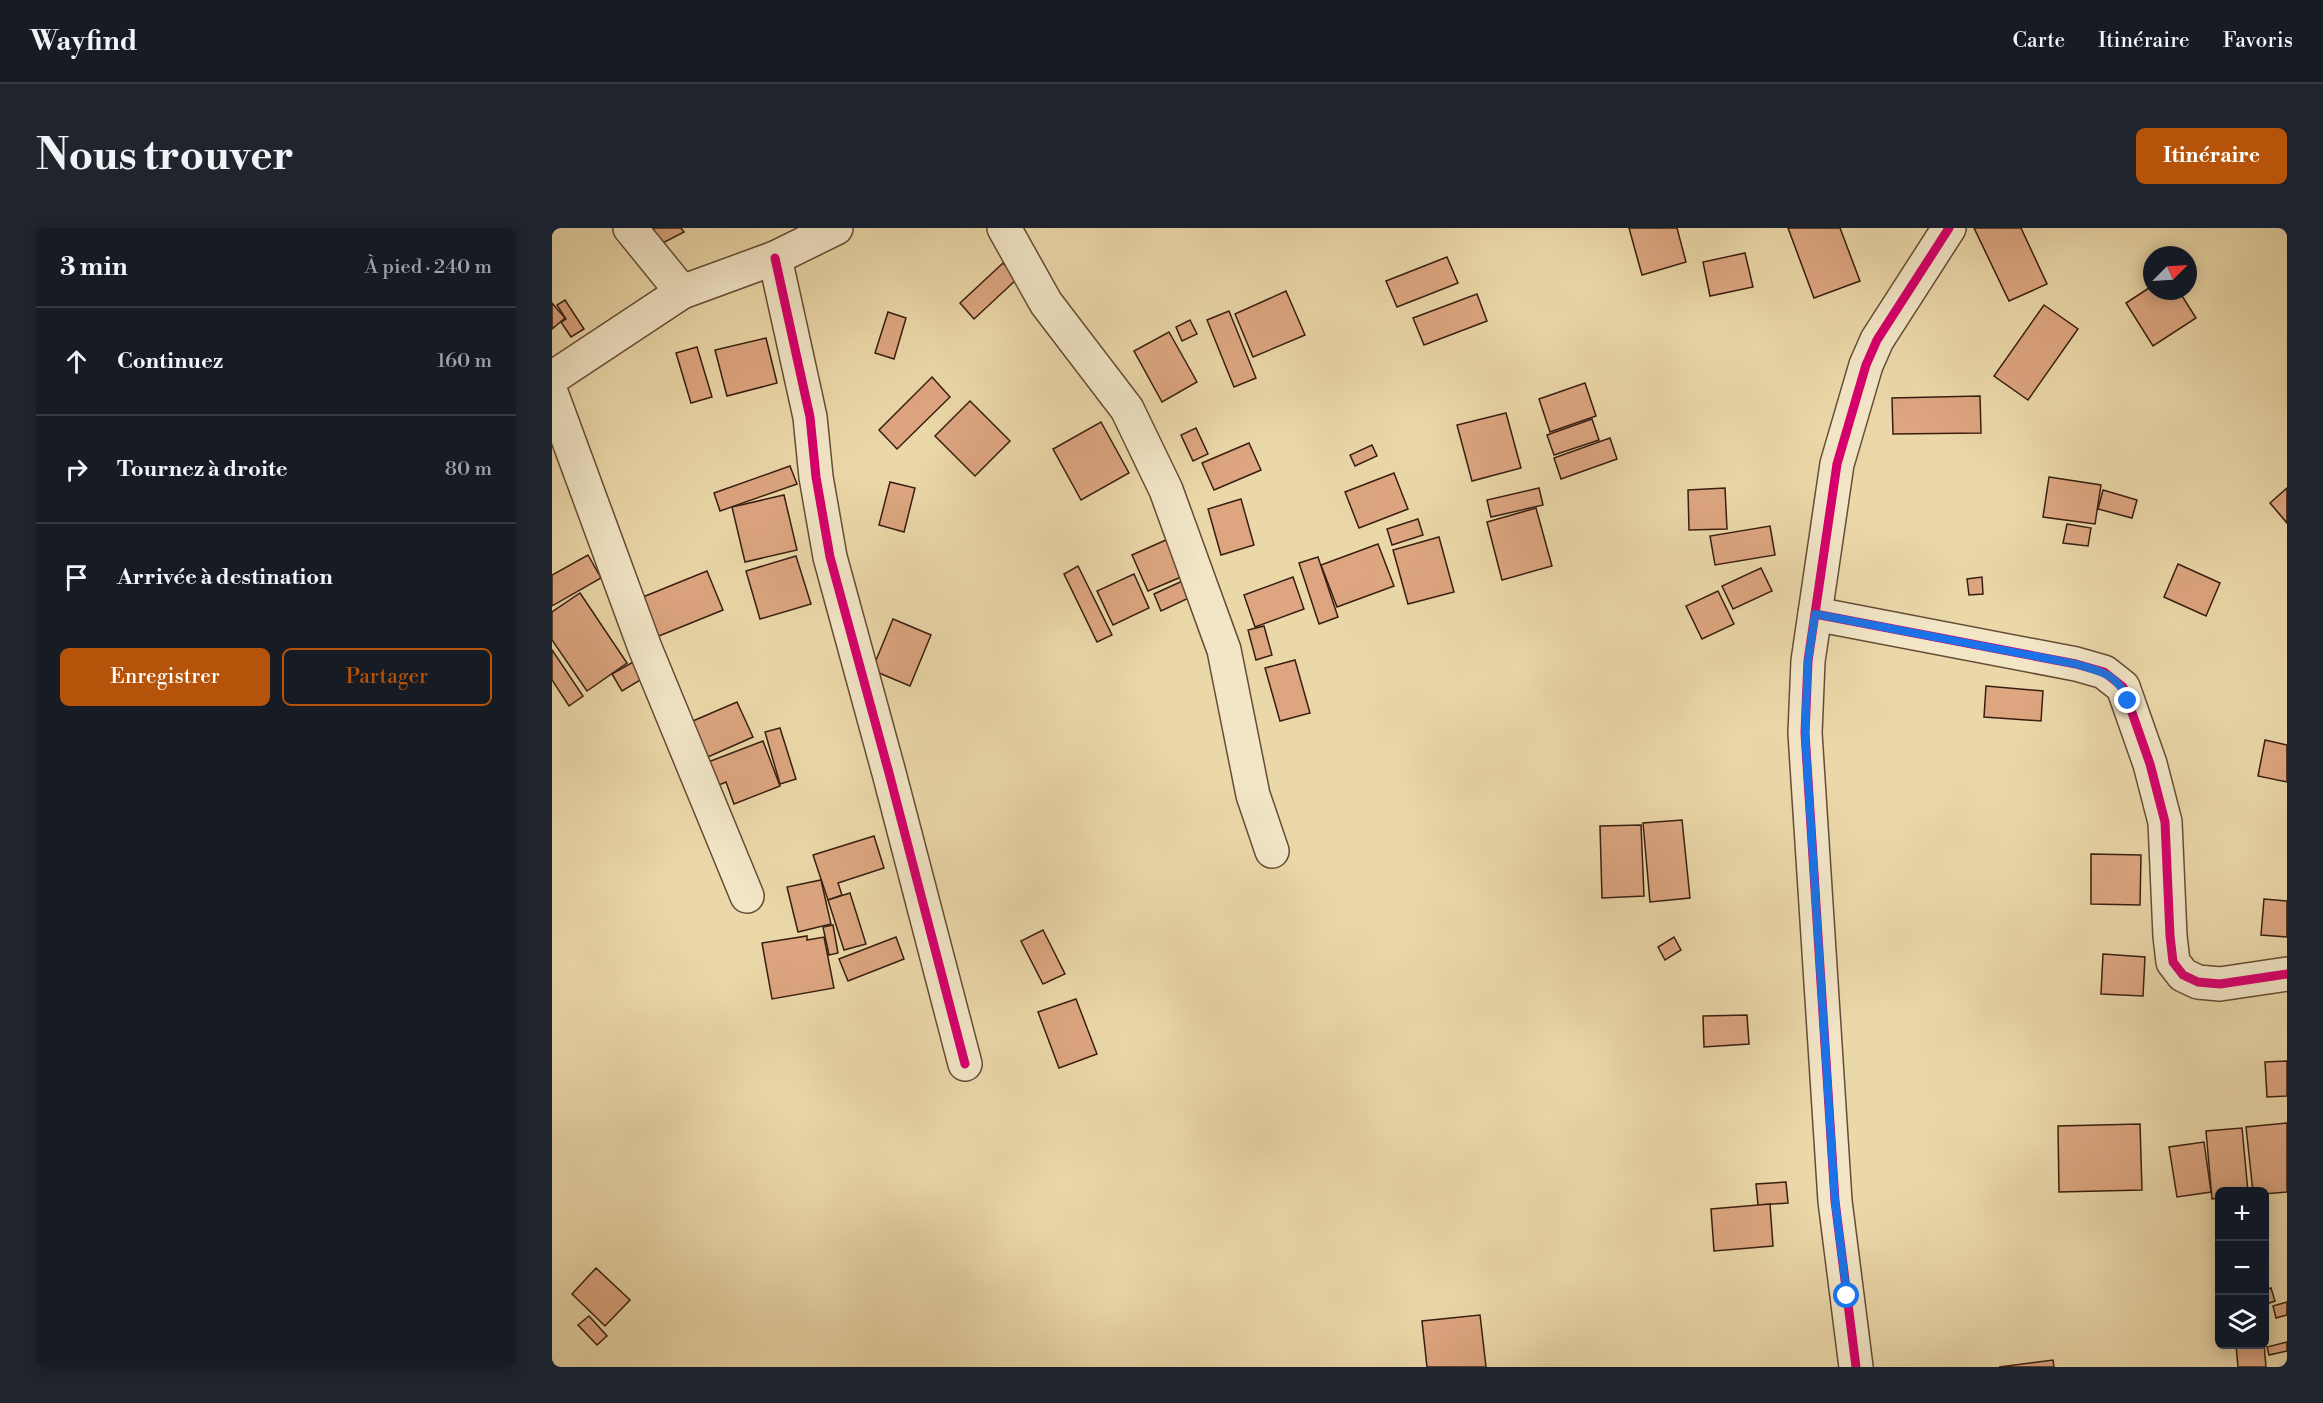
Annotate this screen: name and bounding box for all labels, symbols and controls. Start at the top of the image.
text: Wayfind [30,24,138,59]
text: Carte [2013,28,2065,54]
text: Itinéraire [2098,28,2190,54]
text: Favoris [2223,28,2293,54]
button: Itinéraire [2136,128,2287,184]
text: Nous trouver [36,130,294,183]
north arrow [2143,246,2197,300]
text: 3 min [60,251,128,283]
text: À pied · 240 m [365,255,492,280]
icon: ahead [60,345,93,378]
text: Continuez [117,348,223,375]
text: 160 m [437,349,492,374]
icon: right [60,453,93,486]
text: Tournez à droite [117,456,288,483]
text: 80 m [445,457,492,482]
icon: arrive [60,561,93,594]
text: Arrivée à destination [117,564,333,591]
button: Enregistrer [60,648,270,706]
button: Partager [282,648,492,706]
route end [2114,687,2140,713]
map controls [2215,1187,2269,1349]
button: + [2215,1187,2269,1241]
button: − [2215,1241,2269,1295]
route start [1833,1282,1859,1308]
button: layers [2215,1295,2269,1349]

